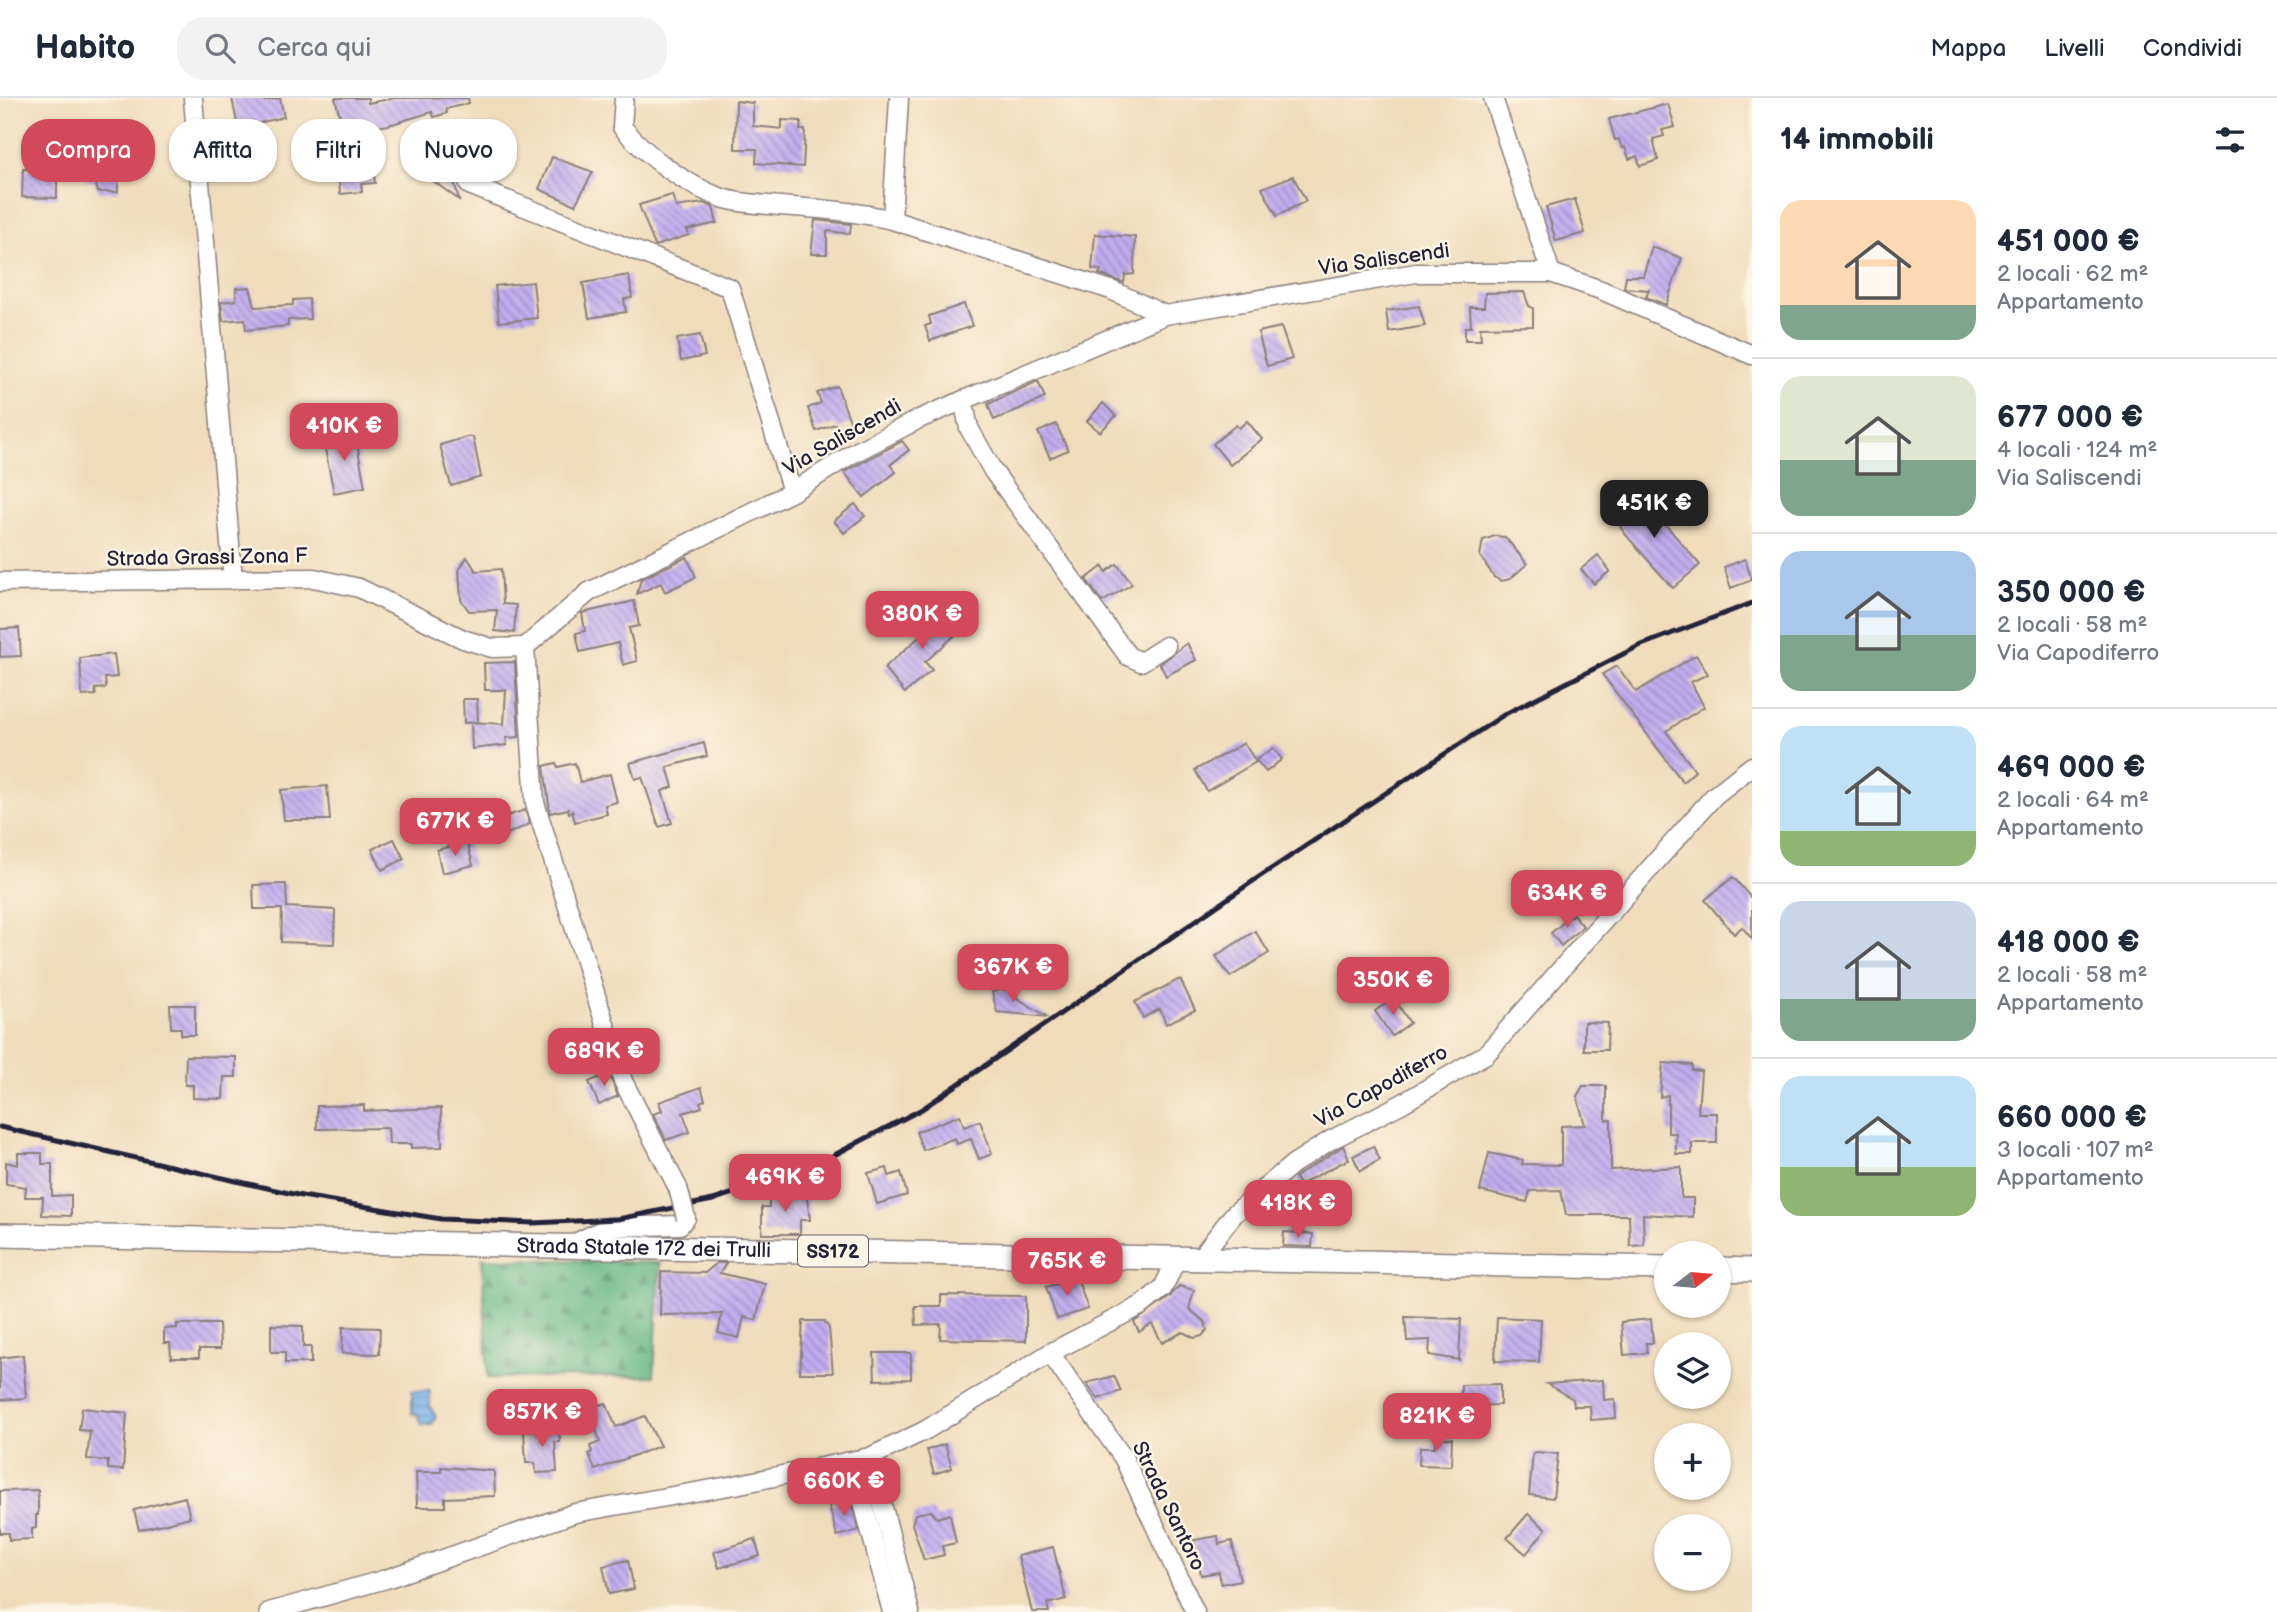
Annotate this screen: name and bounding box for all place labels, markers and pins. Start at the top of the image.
pin: 410K € [287,404,401,463]
pin: 451K € [1597,480,1711,540]
pin: 380K € [865,592,979,651]
pin: 677K € [398,798,512,858]
pin: 634K € [1510,870,1624,930]
pin: 367K € [956,944,1070,1004]
pin: 350K € [1336,958,1450,1017]
pin: 689K € [547,1028,661,1088]
pin: 469K € [728,1154,842,1214]
pin: 418K € [1241,1180,1355,1240]
pin: 765K € [1010,1238,1124,1298]
pin: 857K € [485,1390,599,1449]
pin: 821K € [1380,1394,1494,1453]
pin: 660K € [787,1458,901,1518]

